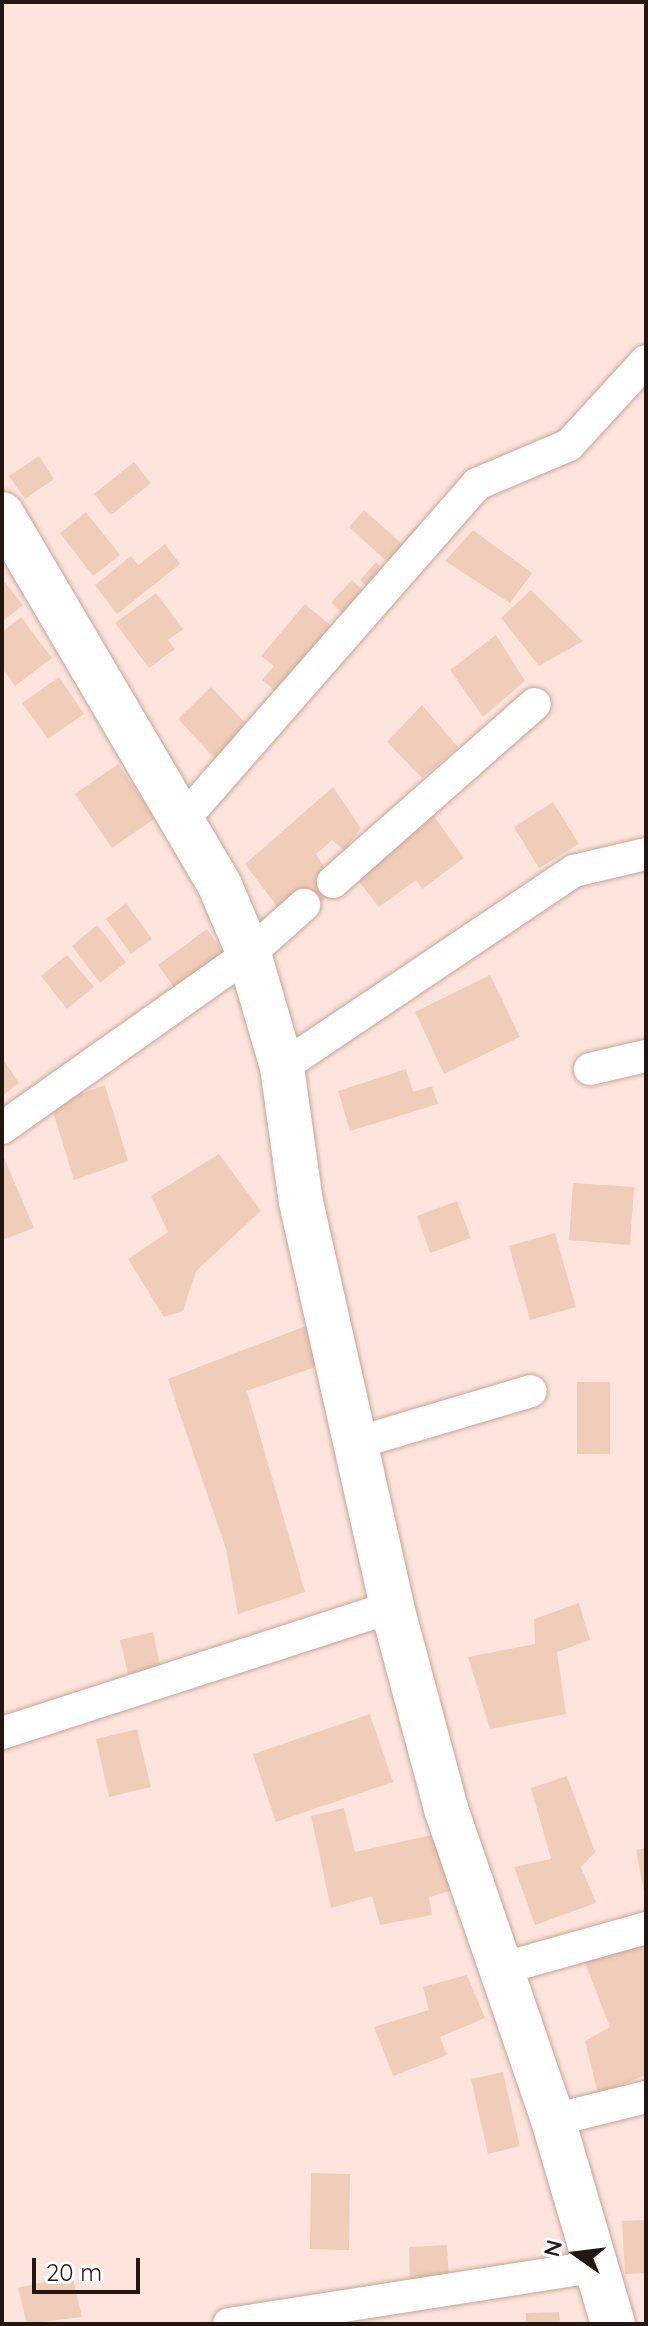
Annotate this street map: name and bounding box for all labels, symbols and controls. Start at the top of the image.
north arrow [536,2214,616,2294]
text: N [537,2237,568,2259]
scale bar [36,2242,144,2292]
text: 20 m [46,2257,102,2287]

